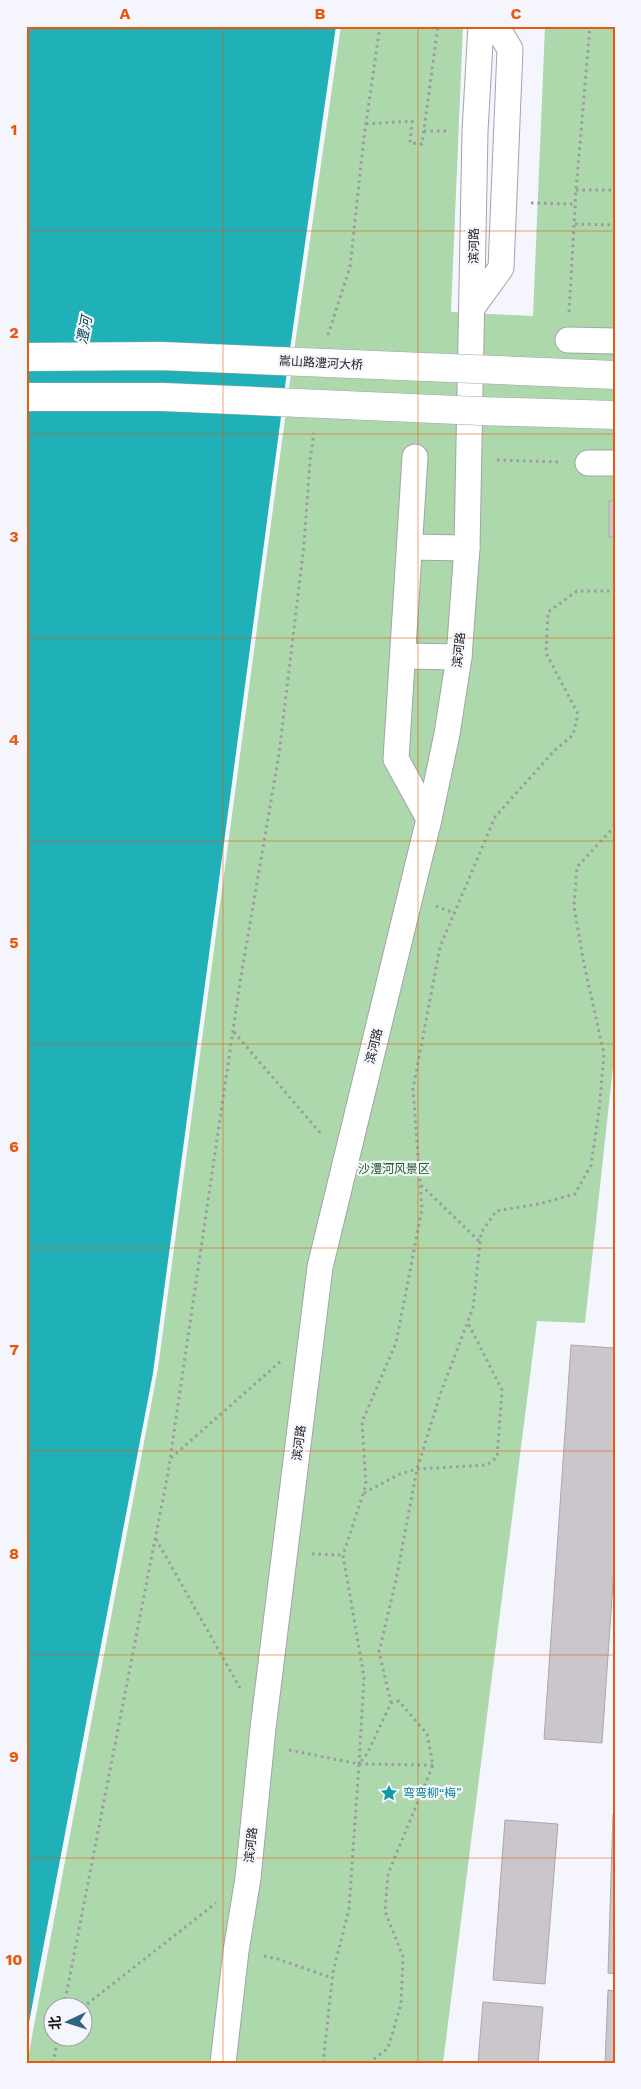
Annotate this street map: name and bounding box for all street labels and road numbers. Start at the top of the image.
street label: 滨河路 [467,228,481,264]
street label: 嵩山路澧河大桥 [279,354,363,372]
street label: 滨河路 [450,631,468,669]
street label: 滨河路 [363,1027,385,1065]
street label: 滨河路 [290,1424,308,1462]
street label: 滨河路 [242,1826,260,1864]

